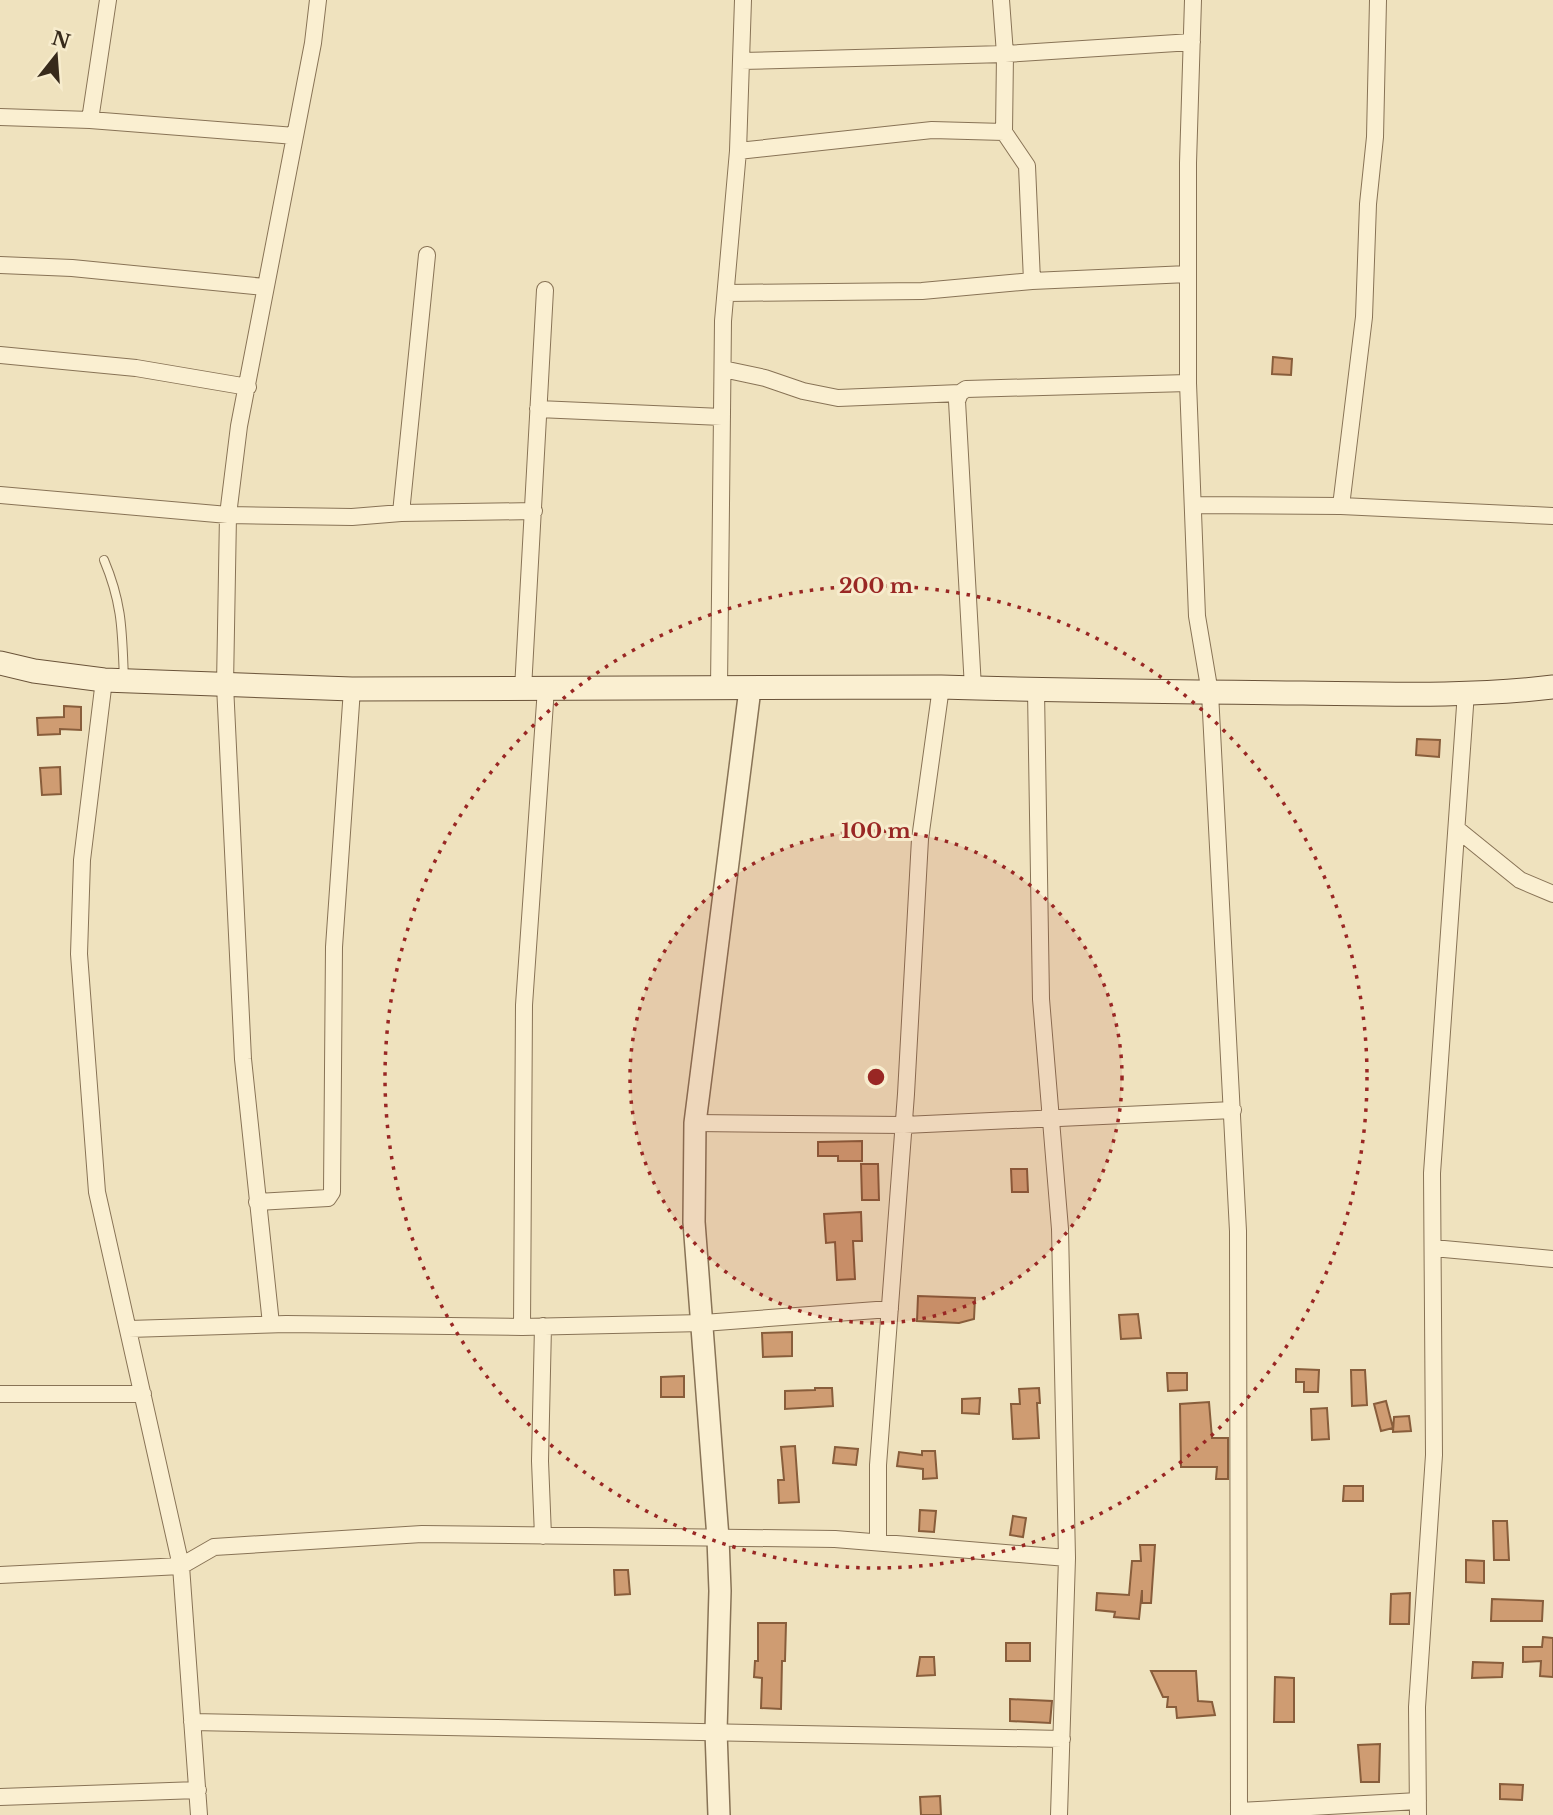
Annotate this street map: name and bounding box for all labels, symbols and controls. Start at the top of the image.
north arrow [21,21,91,91]
text: N [49,27,73,54]
text: 200 m [839,573,913,599]
text: 100 m [841,818,911,844]
centre of rings [864,1065,888,1089]

